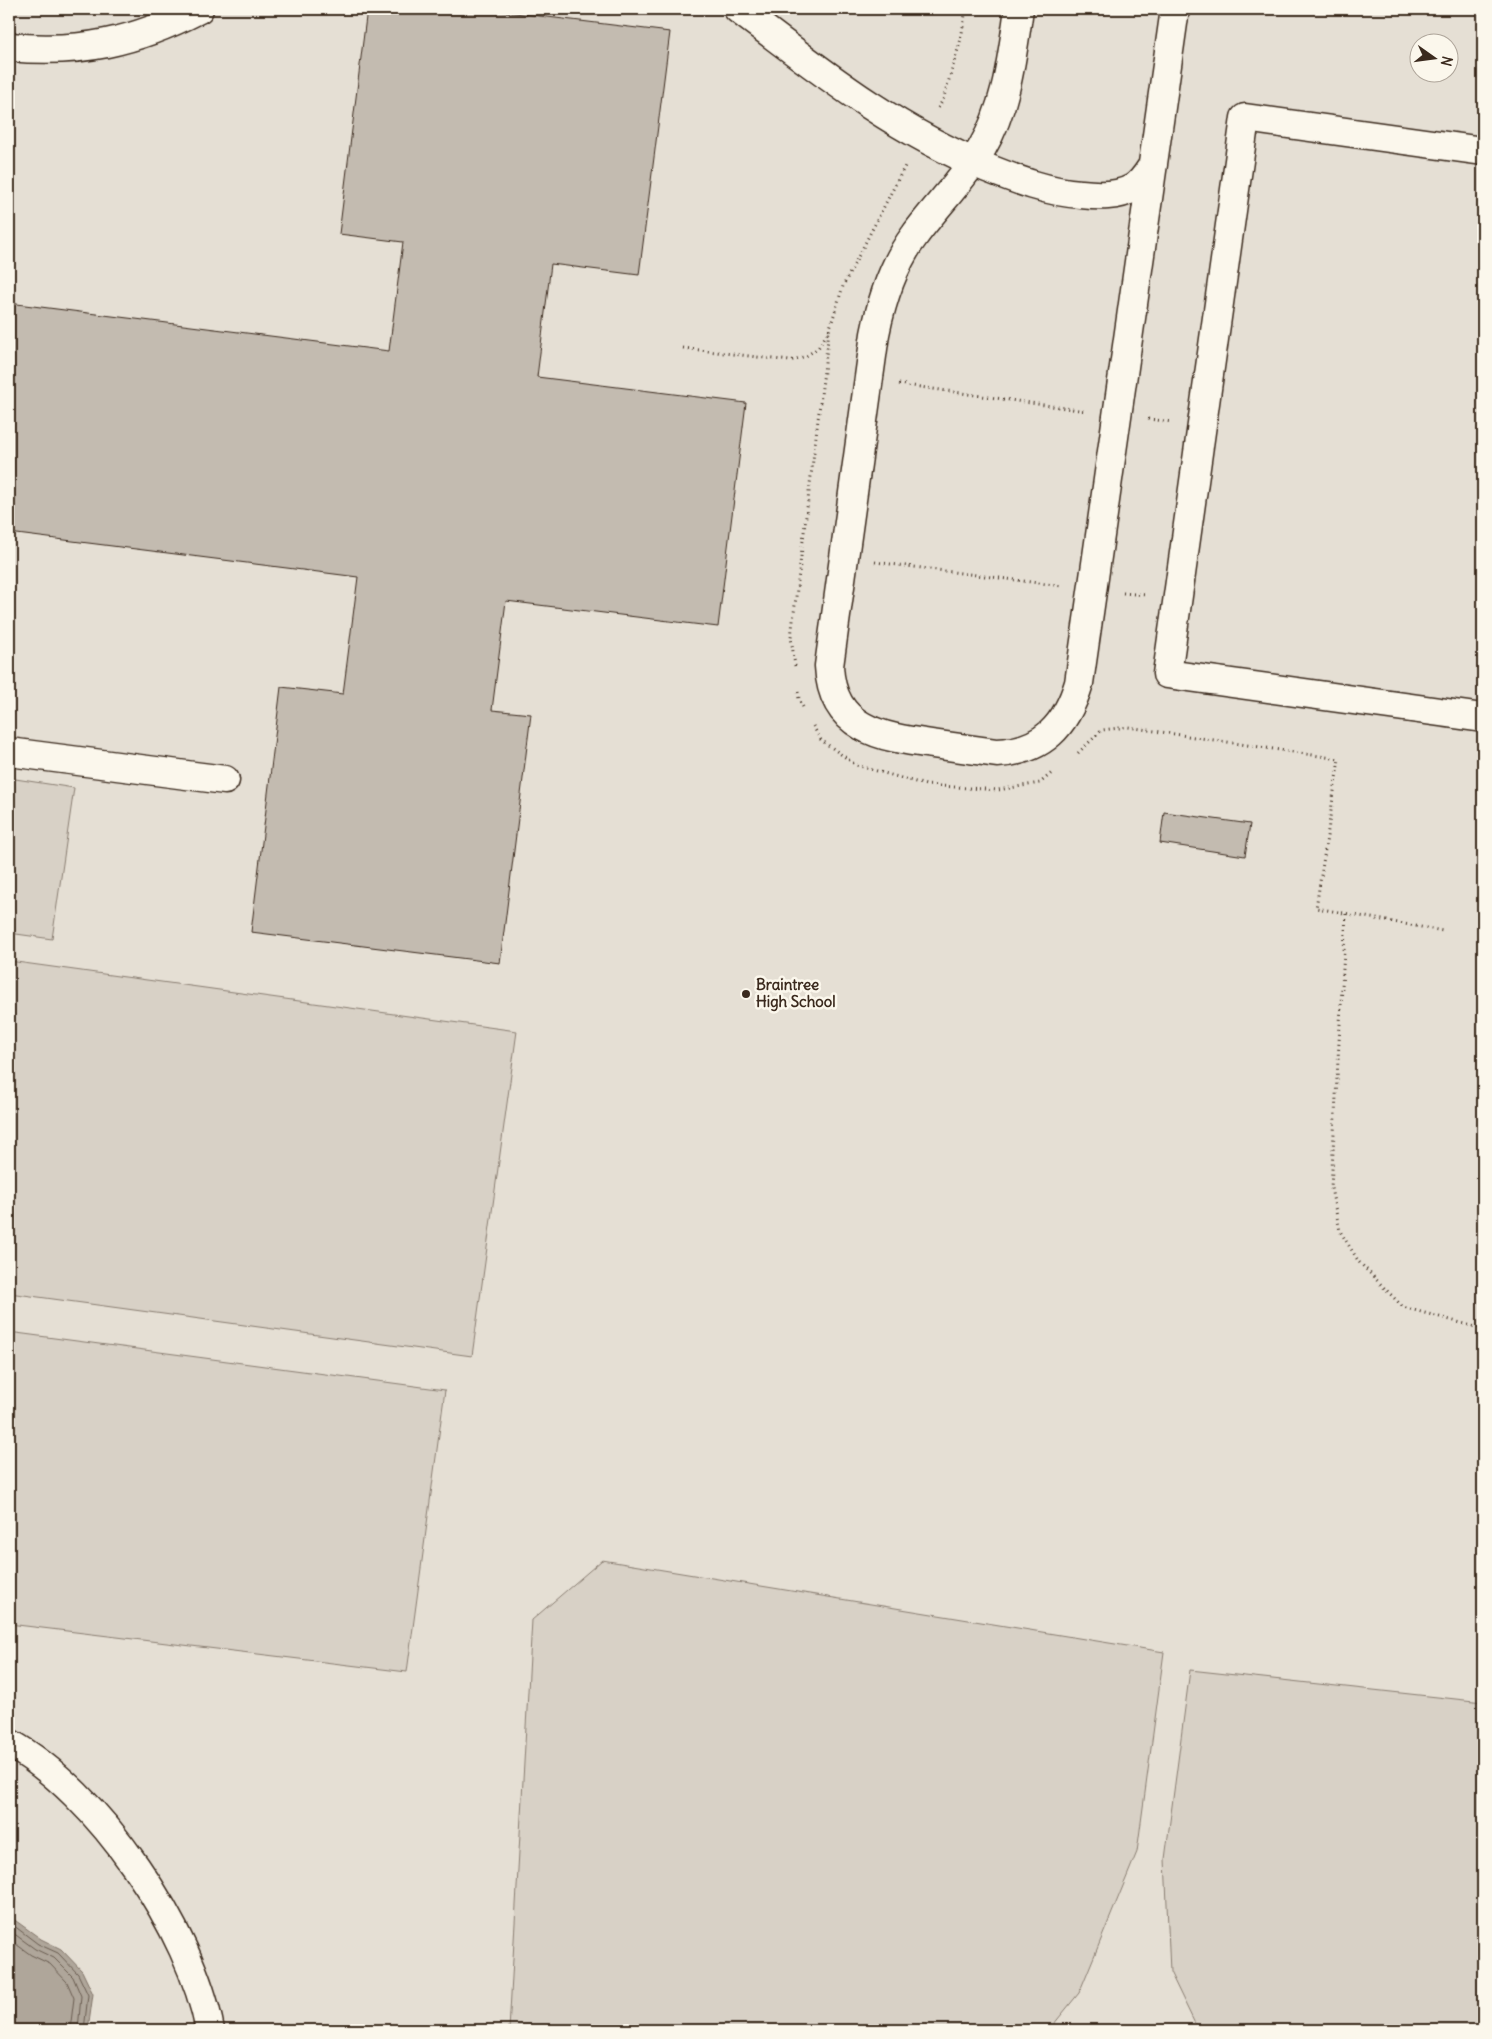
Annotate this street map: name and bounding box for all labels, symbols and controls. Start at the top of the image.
north arrow [1410,32,1460,82]
text: N [1437,54,1457,68]
place label: Braintree High School [756,975,836,1012]
marker: Braintree High School [740,988,752,1000]

